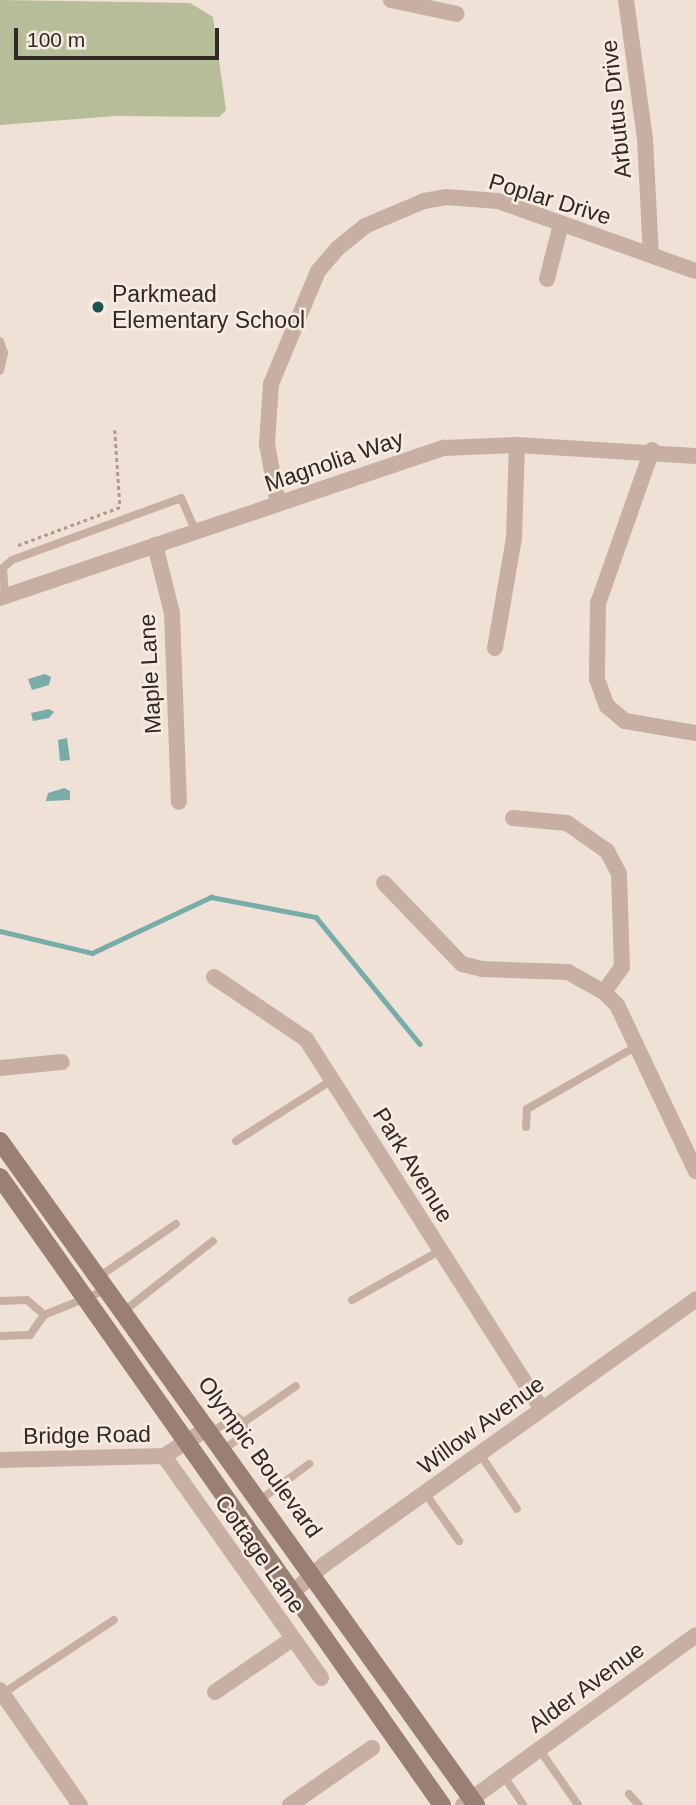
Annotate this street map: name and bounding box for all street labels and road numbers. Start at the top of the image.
street label: Arbutus Drive [595,38,637,180]
street label: Poplar Drive [485,167,615,231]
street label: Magnolia Way [261,424,407,498]
street label: Maple Lane [133,613,167,735]
street label: Park Avenue [367,1102,459,1228]
street label: Willow Avenue [412,1370,550,1480]
street label: Olympic Boulevard [192,1371,328,1543]
street label: Bridge Road [23,1420,151,1450]
street label: Cottage Lane [209,1490,311,1618]
street label: Alder Avenue [522,1635,650,1739]

